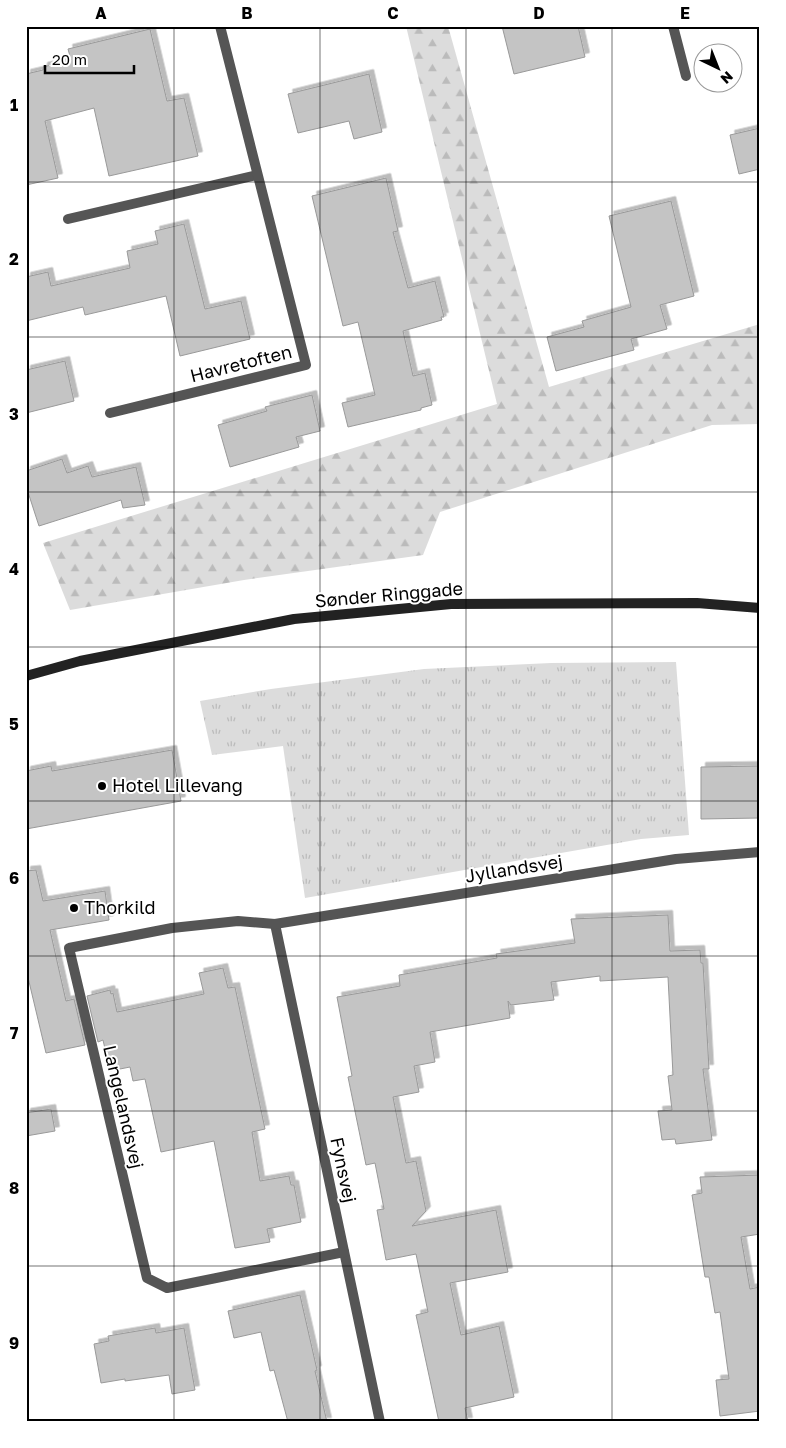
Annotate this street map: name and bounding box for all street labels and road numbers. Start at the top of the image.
street label: Havretoften [188,340,294,386]
street label: Sønder Ringgade [314,577,464,611]
street label: Jyllandsvej [464,849,564,887]
street label: Langelandsvej [99,1043,149,1171]
street label: Fynsvej [326,1135,362,1205]

